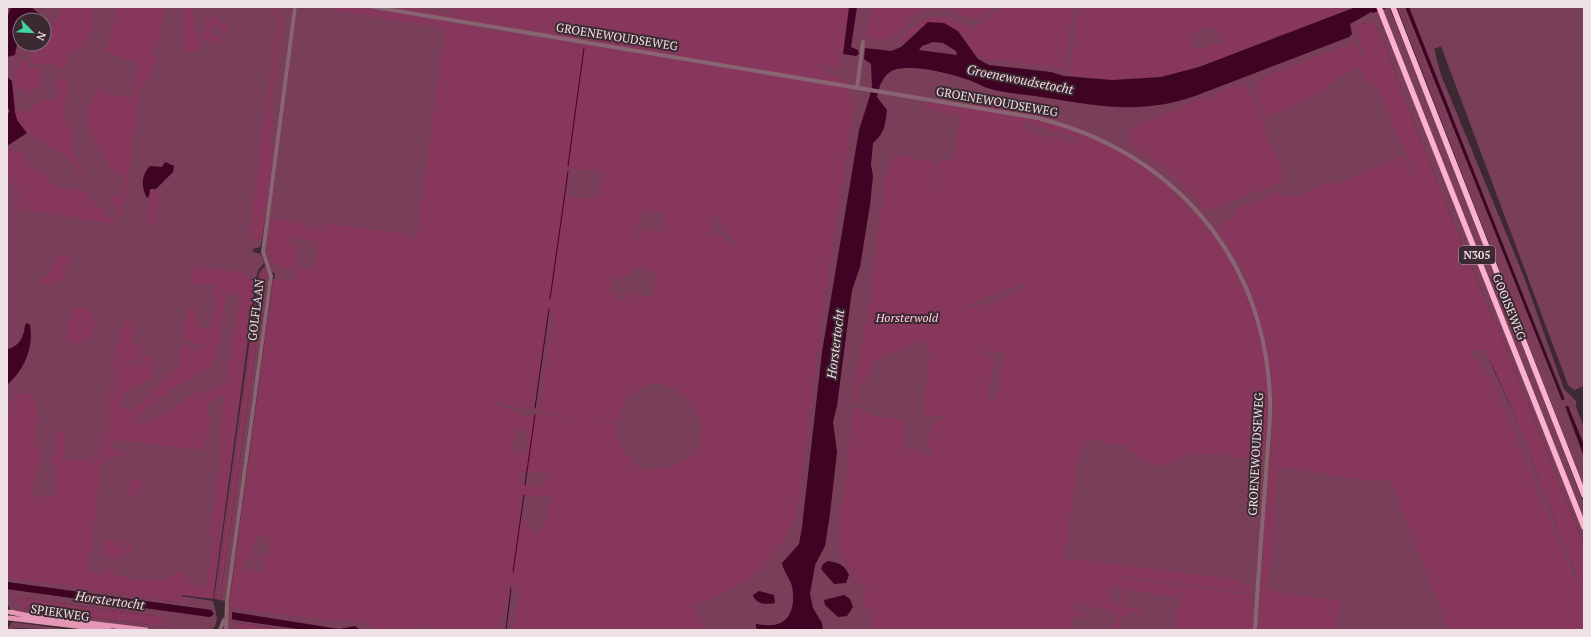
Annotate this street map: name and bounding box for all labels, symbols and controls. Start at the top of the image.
north arrow [12,12,52,52]
street label: GROENEWOUDSEWEG [555,19,680,54]
text: N [33,29,49,43]
water label: Groenewoudsetocht [965,60,1075,98]
street label: GROENEWOUDSEWEG [935,83,1060,120]
road number: N305 [1459,246,1495,264]
street label: GOOISEWEG [1489,272,1530,343]
street label: GOLFLAAN [244,278,267,342]
water label: Horstertocht [822,308,848,381]
park label: Horsterwold [875,310,939,325]
street label: GROENEWOUDSEWEG [1245,391,1266,516]
water label: Horstertocht [73,586,146,614]
street label: SPIEKWEG [30,601,91,624]

